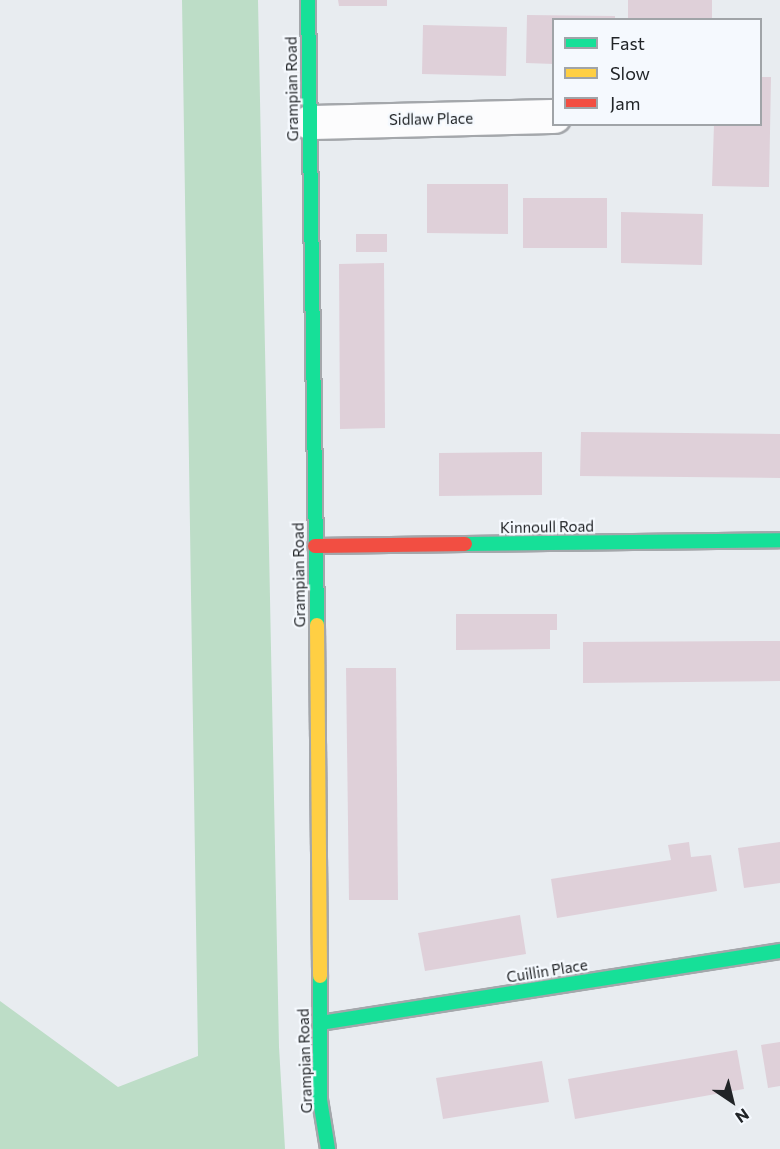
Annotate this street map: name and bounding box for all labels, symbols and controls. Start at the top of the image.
legend [552,18,762,126]
text: Fast [610,32,645,54]
street label: Grampian Road [282,36,302,142]
text: Slow [610,62,650,84]
text: Jam [610,92,640,114]
street label: Sidlaw Place [389,109,473,129]
street label: Kinnoull Road [500,517,594,537]
street label: Grampian Road [289,522,309,628]
street label: Cuillin Place [505,956,589,986]
street label: Grampian Road [294,1008,316,1114]
north arrow [702,1071,762,1131]
text: N [732,1105,753,1127]

